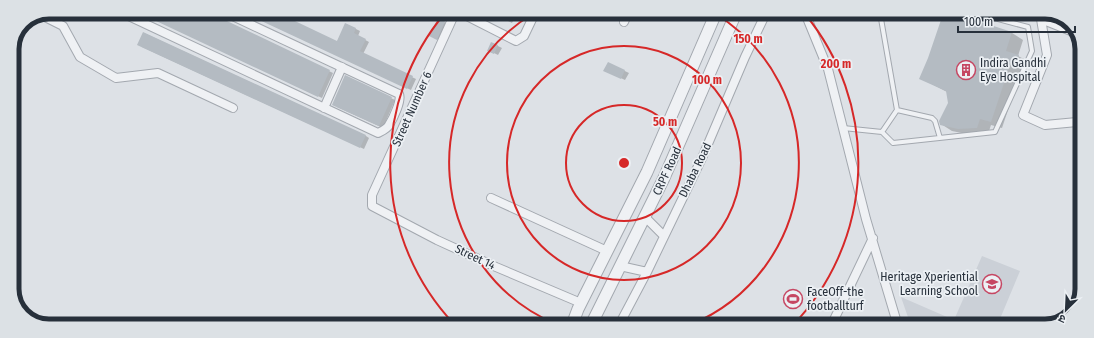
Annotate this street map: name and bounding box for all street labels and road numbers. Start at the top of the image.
street label: Street Number 6 [389,69,435,149]
street label: Dhaba Road [676,140,714,200]
street label: CRPF Road [650,145,684,197]
street label: Street 14 [453,242,498,272]

